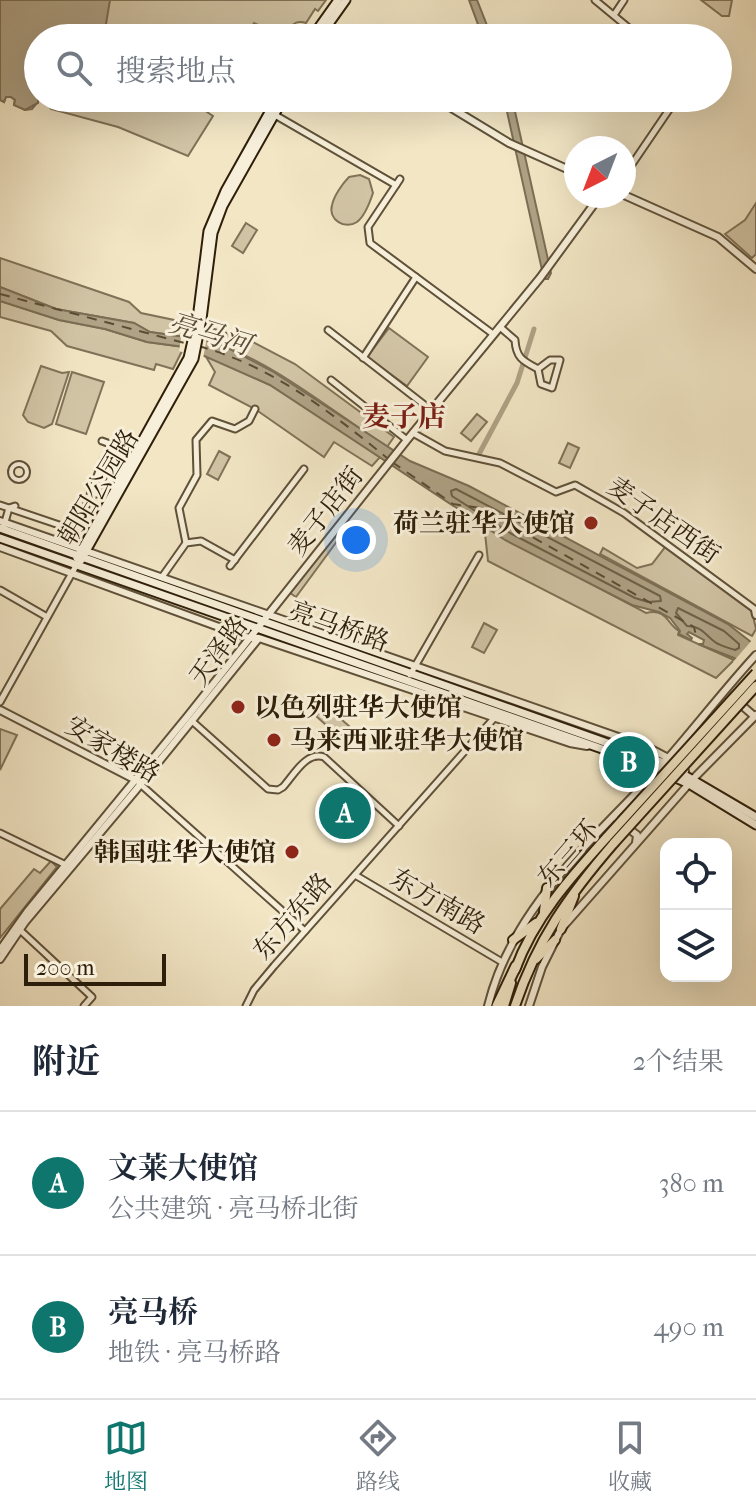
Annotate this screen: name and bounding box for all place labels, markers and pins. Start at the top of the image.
place label: 荷兰驻华大使馆 [393,508,575,539]
marker: 荷兰驻华大使馆 [582,514,600,532]
place label: 以色列驻华大使馆 [254,692,462,723]
marker: 以色列驻华大使馆 [229,698,247,716]
place label: 马来西亚驻华大使馆 [290,725,524,756]
marker: 马来西亚驻华大使馆 [265,731,283,749]
pin: B [603,732,655,792]
pin: A [319,783,371,843]
place label: 韩国驻华大使馆 [94,837,276,868]
marker: 韩国驻华大使馆 [283,843,301,861]

